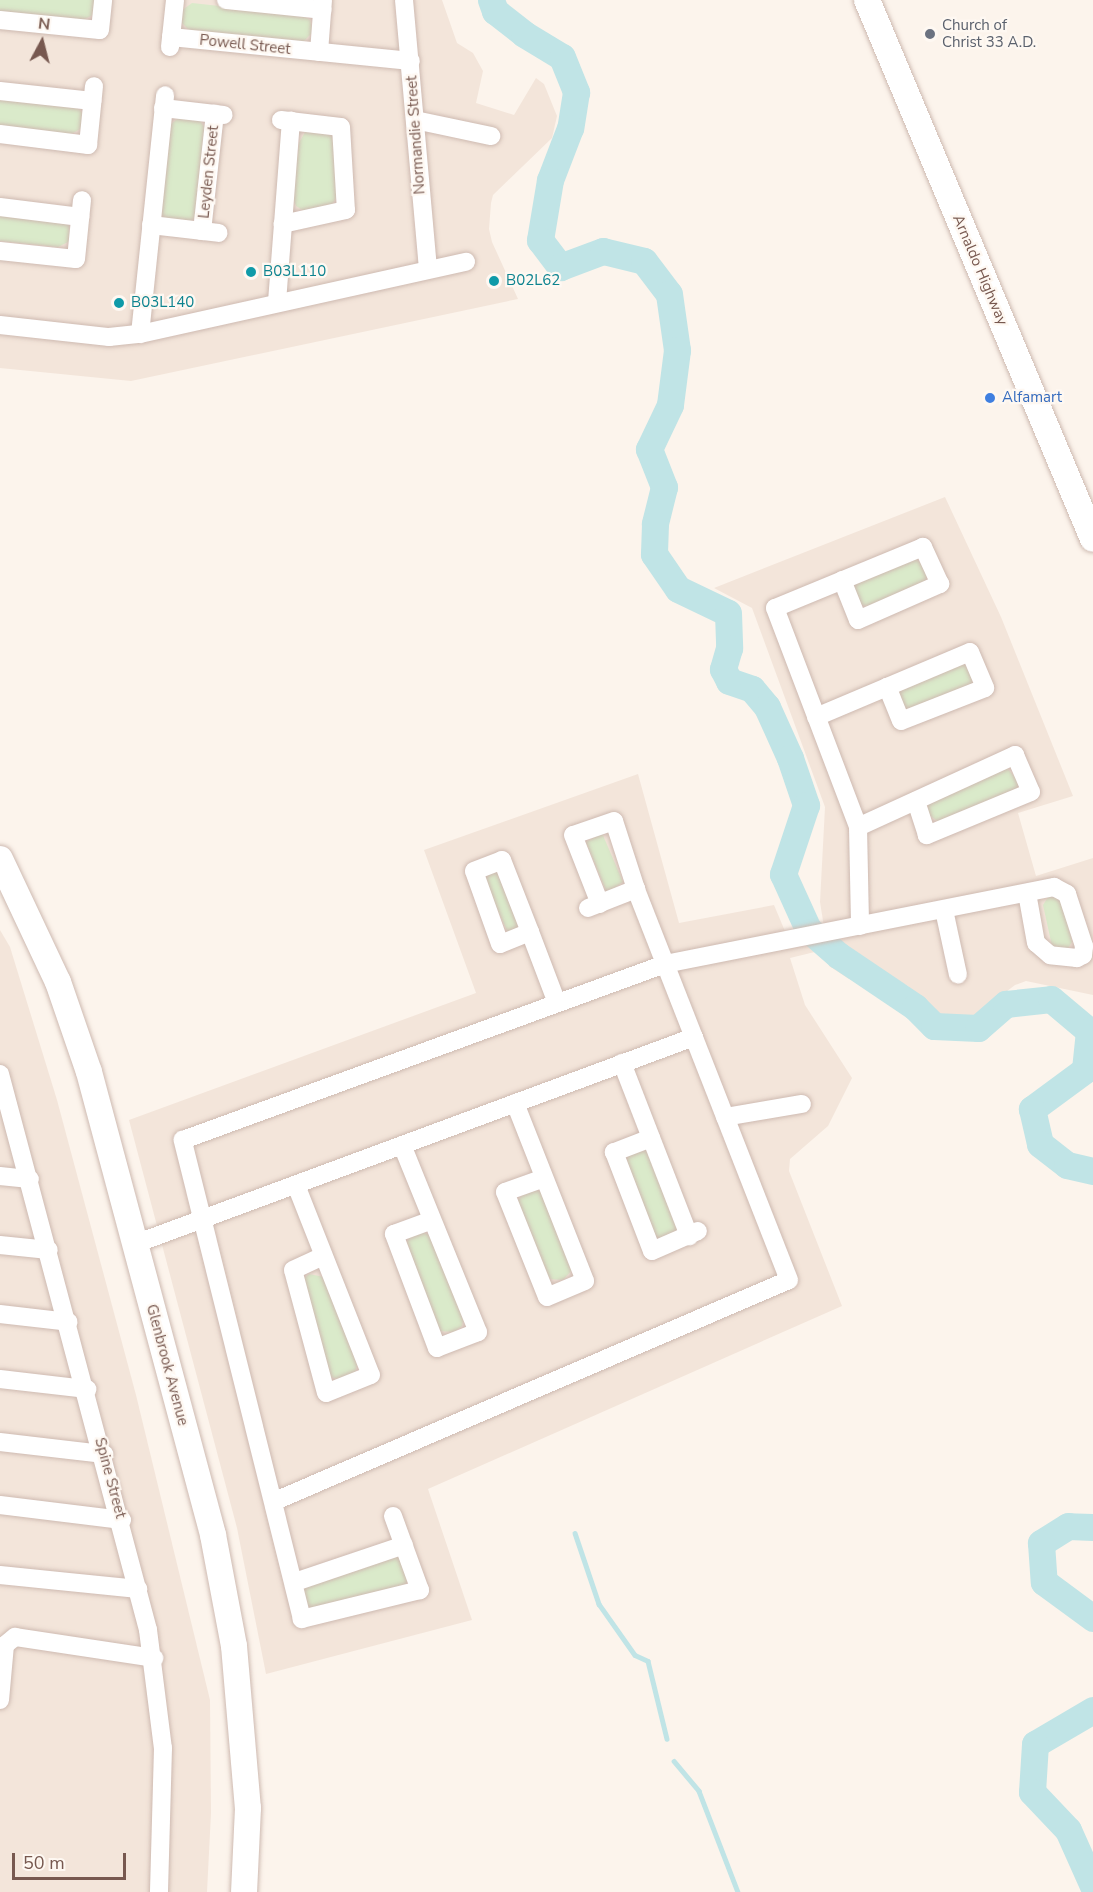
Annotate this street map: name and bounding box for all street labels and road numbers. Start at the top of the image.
street label: Powell Street [199,31,291,59]
street label: Normandie Street [403,75,429,195]
street label: Leyden Street [195,125,223,219]
street label: Arnaldo Highway [949,212,1011,328]
street label: Glenbrook Avenue [142,1302,192,1428]
street label: Spine Street [91,1436,129,1520]

